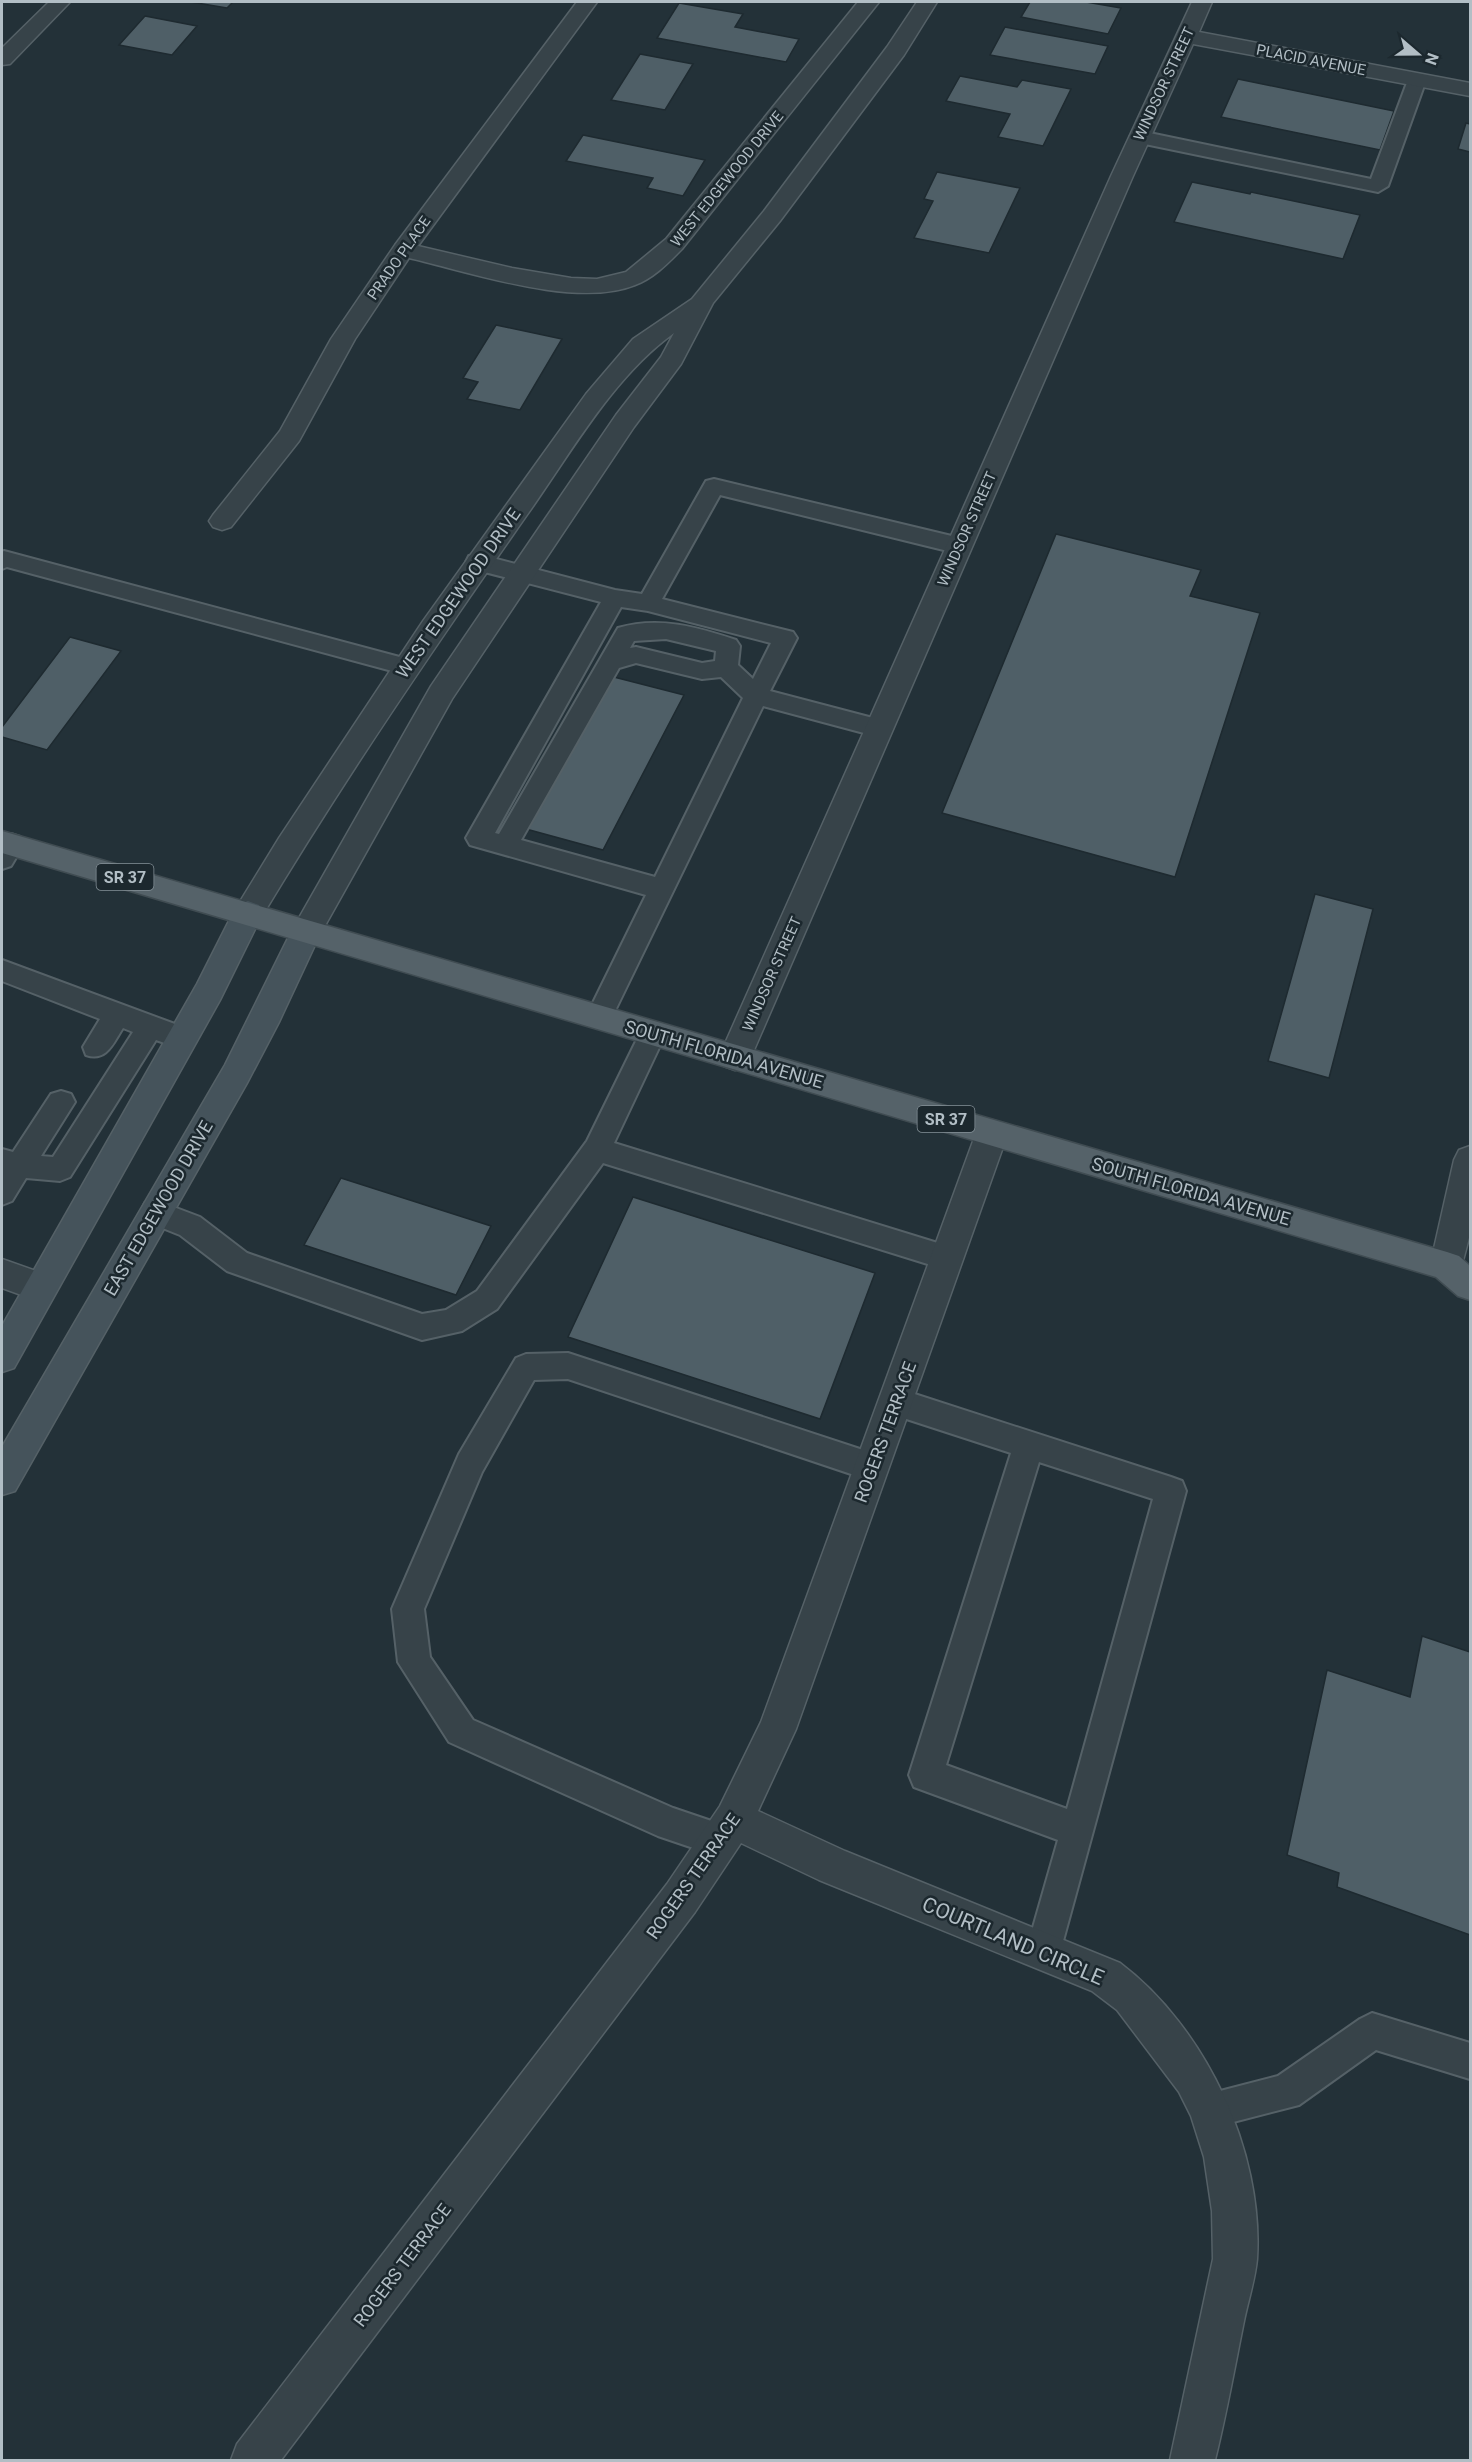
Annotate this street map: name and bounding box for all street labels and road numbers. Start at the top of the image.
street label: WINDSOR STREET [1130,24,1198,144]
street label: PLACID AVENUE [1255,41,1368,80]
street label: WEST EDGEWOOD DRIVE [667,107,787,250]
street label: PRADO PLACE [364,212,435,303]
street label: WINDSOR STREET [934,469,1000,589]
street label: WEST EDGEWOOD DRIVE [391,504,525,682]
road number: SR 37 [96,864,154,890]
street label: WINDSOR STREET [739,914,805,1034]
street label: SOUTH FLORIDA AVENUE [622,1016,826,1092]
road number: SR 37 [918,1106,974,1132]
street label: EAST EDGEWOOD DRIVE [99,1117,217,1299]
street label: SOUTH FLORIDA AVENUE [1089,1153,1293,1229]
street label: ROGERS TERRACE [850,1359,920,1505]
street label: ROGERS TERRACE [642,1809,744,1943]
street label: COURTLAND CIRCLE [919,1892,1107,1990]
street label: ROGERS TERRACE [349,2199,455,2331]

